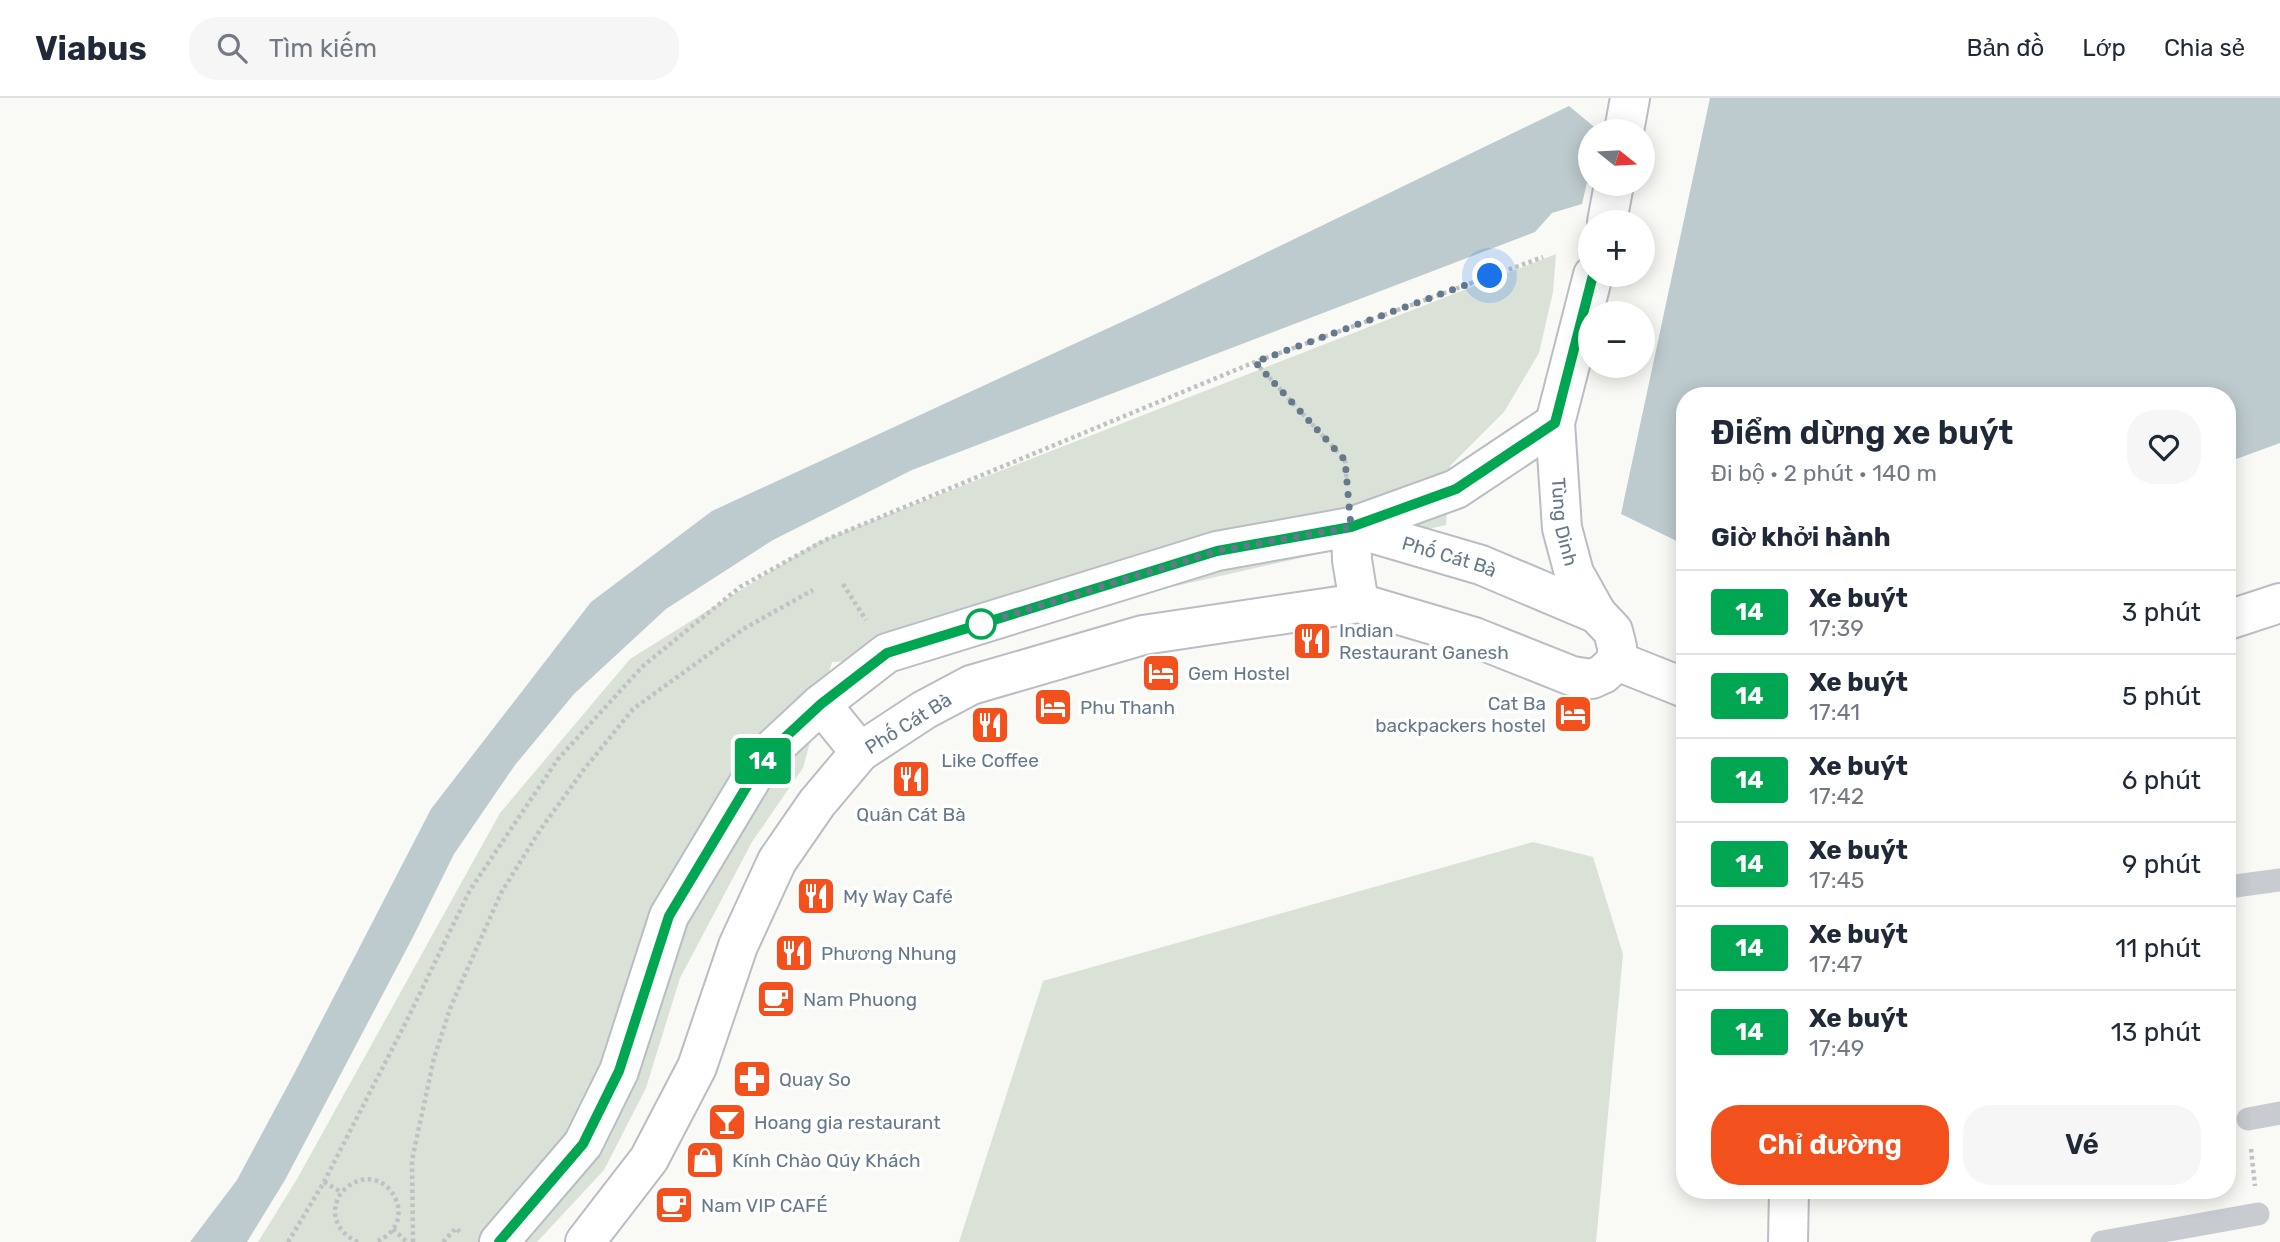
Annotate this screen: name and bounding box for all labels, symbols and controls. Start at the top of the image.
search box [189,17,679,80]
text: Viabus [35,29,147,68]
icon: search [213,29,251,67]
text: Tìm kiếm [269,33,377,64]
text: Bản đồ [1966,34,2044,62]
text: Lớp [2082,34,2126,62]
text: Chia sẻ [2164,34,2245,62]
north arrow [1578,119,1656,196]
map controls [1578,119,1655,378]
button: + [1578,210,1655,287]
your location [1472,258,1507,293]
button: − [1578,301,1655,378]
button: heart [2127,410,2201,484]
text: Điểm dừng xe buýt [1711,413,2013,452]
text: Đi bộ · 2 phút · 140 m [1711,459,1937,487]
street label: Tùng Dinh [1547,477,1583,568]
text: Giờ khởi hành [1711,522,1891,553]
street label: Phố Cát Bà [1399,532,1500,582]
text: Xe buýt [1809,583,1908,614]
text: 3 phút [2122,597,2201,628]
text: 14 [1735,598,1764,626]
unlabelled marker [966,609,996,639]
text: 17:39 [1809,614,1864,642]
place label: Indian Restaurant Ganesh [1339,619,1509,664]
restaurant icon: Indian Restaurant Ganesh [1291,620,1333,662]
hotel icon: Gem Hostel [1140,652,1182,694]
place label: Gem Hostel [1188,662,1290,685]
text: Xe buýt [1809,667,1908,698]
text: 5 phút [2122,681,2201,712]
text: 14 [1735,682,1764,710]
hotel icon: Phu Thanh [1032,686,1074,728]
street label: Phố Cát Bà [861,688,956,759]
place label: Cat Ba backpackers hostel [1375,692,1546,737]
hotel icon: Cat Ba backpackers hostel [1552,693,1594,735]
place label: Phu Thanh [1080,696,1175,719]
text: 17:41 [1809,698,1860,726]
restaurant icon: Like Coffee [969,704,1011,746]
line badge: 14 [732,738,794,784]
text: 14 [749,747,777,775]
place label: Like Coffee [941,749,1039,772]
text: Xe buýt [1809,751,1908,782]
restaurant icon: Quân Cát Bà [890,758,932,800]
text: 6 phút [2122,765,2201,796]
text: 14 [1735,766,1764,794]
text: 17:42 [1809,782,1864,810]
place label: Quân Cát Bà [856,803,966,826]
text: Xe buýt [1809,835,1908,866]
text: 9 phút [2122,849,2201,880]
text: 14 [1735,850,1764,878]
text: 17:45 [1809,866,1864,894]
restaurant icon: My Way Café [795,875,837,917]
place label: My Way Café [843,885,953,908]
text: Xe buýt [1809,919,1908,950]
restaurant icon: Phương Nhung [773,932,815,974]
text: 11 phút [2115,933,2201,964]
text: 14 [1735,934,1764,962]
place label: Phương Nhung [821,942,957,965]
text: 17:47 [1809,950,1862,978]
cafe icon: Nam Phuong [755,978,797,1020]
place label: Nam Phuong [803,988,917,1011]
text: Xe buýt [1809,1003,1908,1034]
text: 13 phút [2111,1017,2201,1048]
text: 14 [1735,1018,1764,1046]
text: 17:49 [1809,1034,1864,1062]
pharmacy icon: Quay So [731,1058,773,1100]
place label: Quay So [779,1068,851,1091]
bar icon: Hoang gia restaurant [706,1101,748,1143]
button: Chỉ đường [1711,1105,1949,1185]
button: Vé [1963,1105,2201,1185]
place label: Hoang gia restaurant [754,1111,941,1134]
shop icon: Kính Chào Qúy Khách [684,1139,726,1181]
place label: Kính Chào Qúy Khách [732,1149,921,1172]
cafe icon: Nam VIP CAFÉ [653,1184,695,1226]
place label: Nam VIP CAFÉ [701,1194,828,1217]

